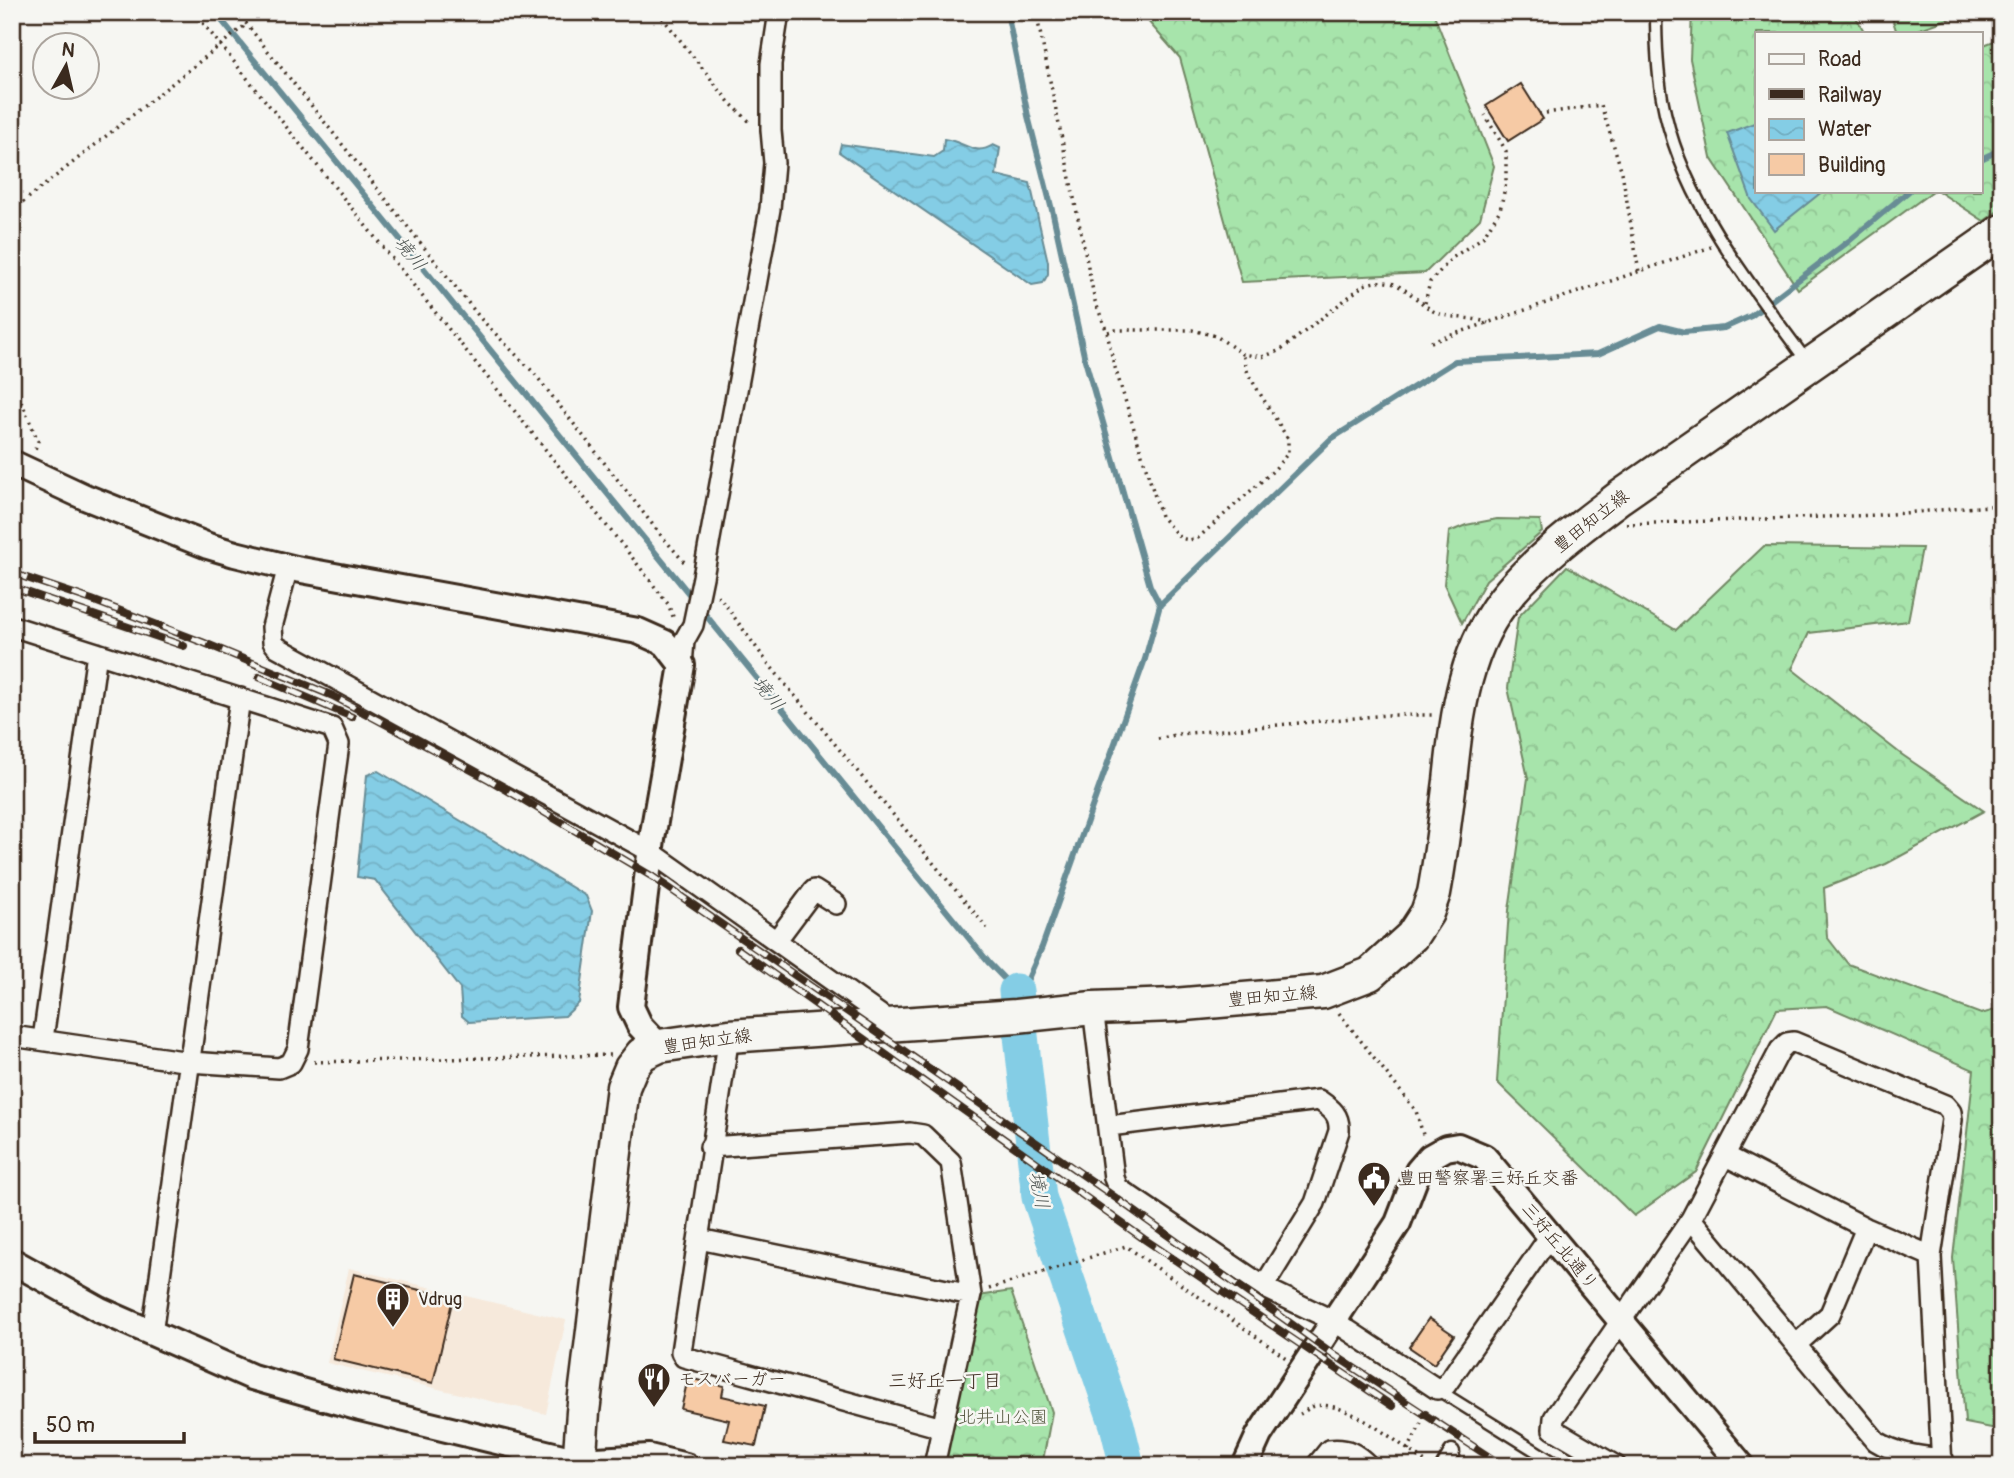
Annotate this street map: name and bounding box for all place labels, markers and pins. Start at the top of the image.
public building icon: 豊田警察署三好丘交番 [1355,1159,1393,1208]
place label: 豊田警察署三好丘交番 [1398,1167,1578,1190]
building icon: Vdrug [374,1280,412,1329]
place label: Vdrug [418,1288,462,1311]
restaurant icon: モスバーガー [635,1360,673,1409]
place label: モスバーガー [678,1368,786,1391]

